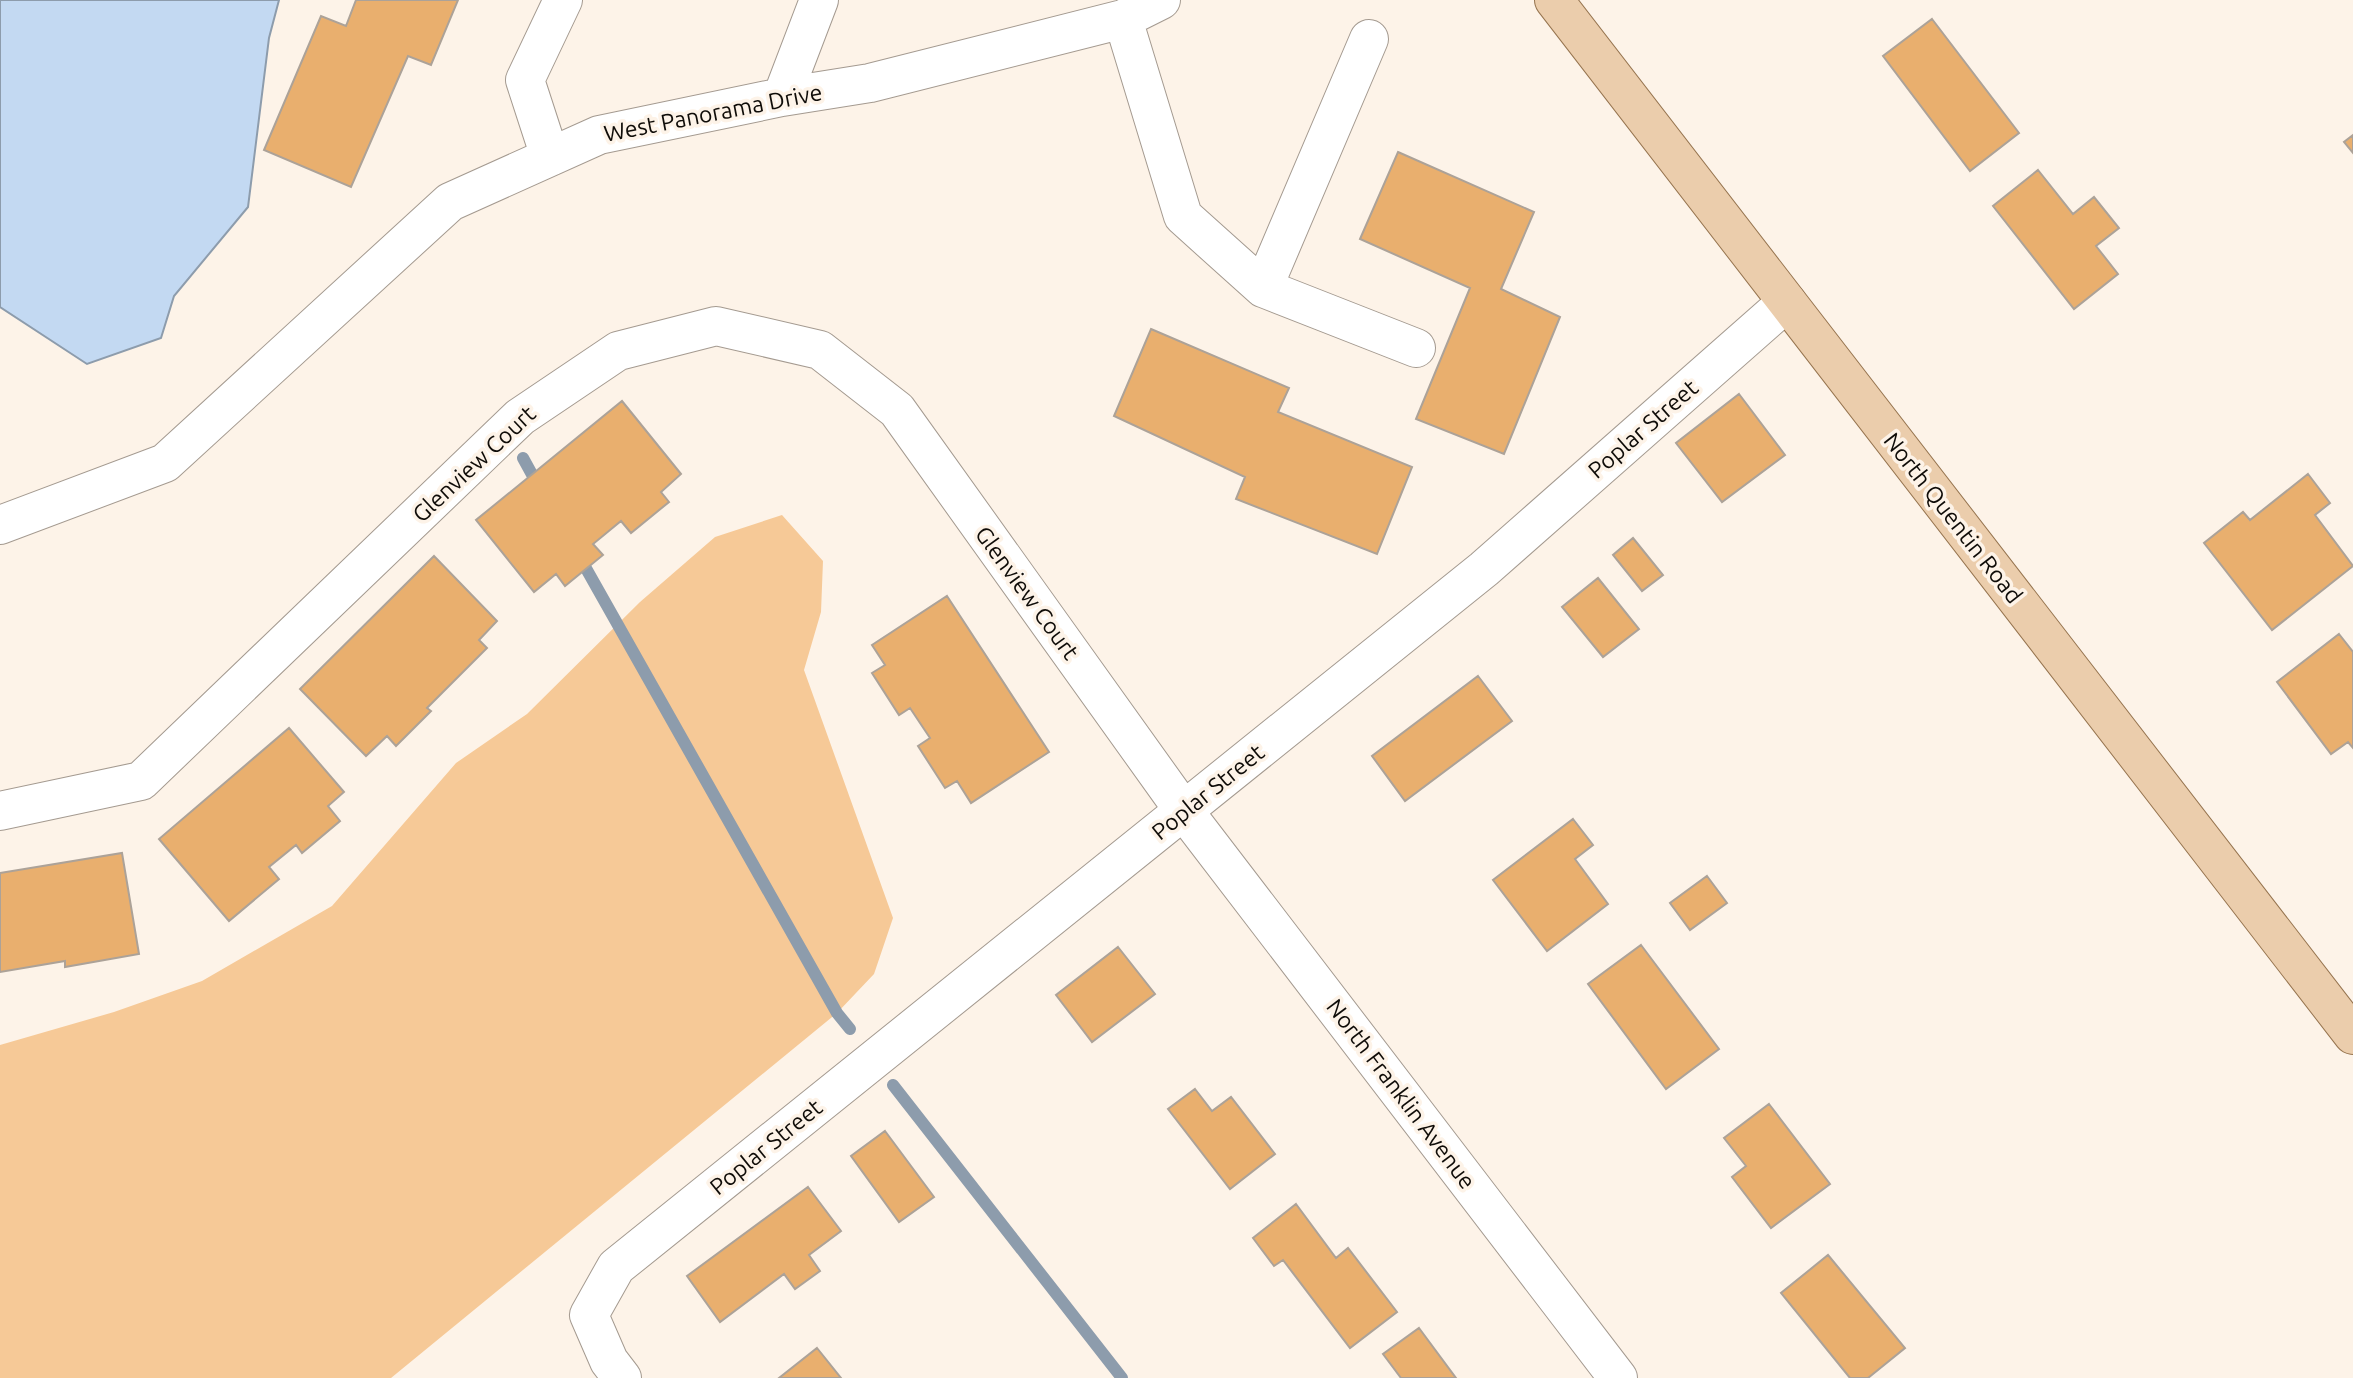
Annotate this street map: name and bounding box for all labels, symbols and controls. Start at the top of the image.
street label: West Panorama Drive [602,79,824,146]
street label: Poplar Street [1583,374,1702,483]
street label: Glenview Court [407,401,540,527]
street label: North Quentin Road [1879,428,2028,608]
street label: Glenview Court [971,521,1084,664]
street label: Poplar Street [1147,739,1269,844]
street label: North Franklin Avenue [1322,994,1481,1193]
street label: Poplar Street [705,1094,827,1199]

